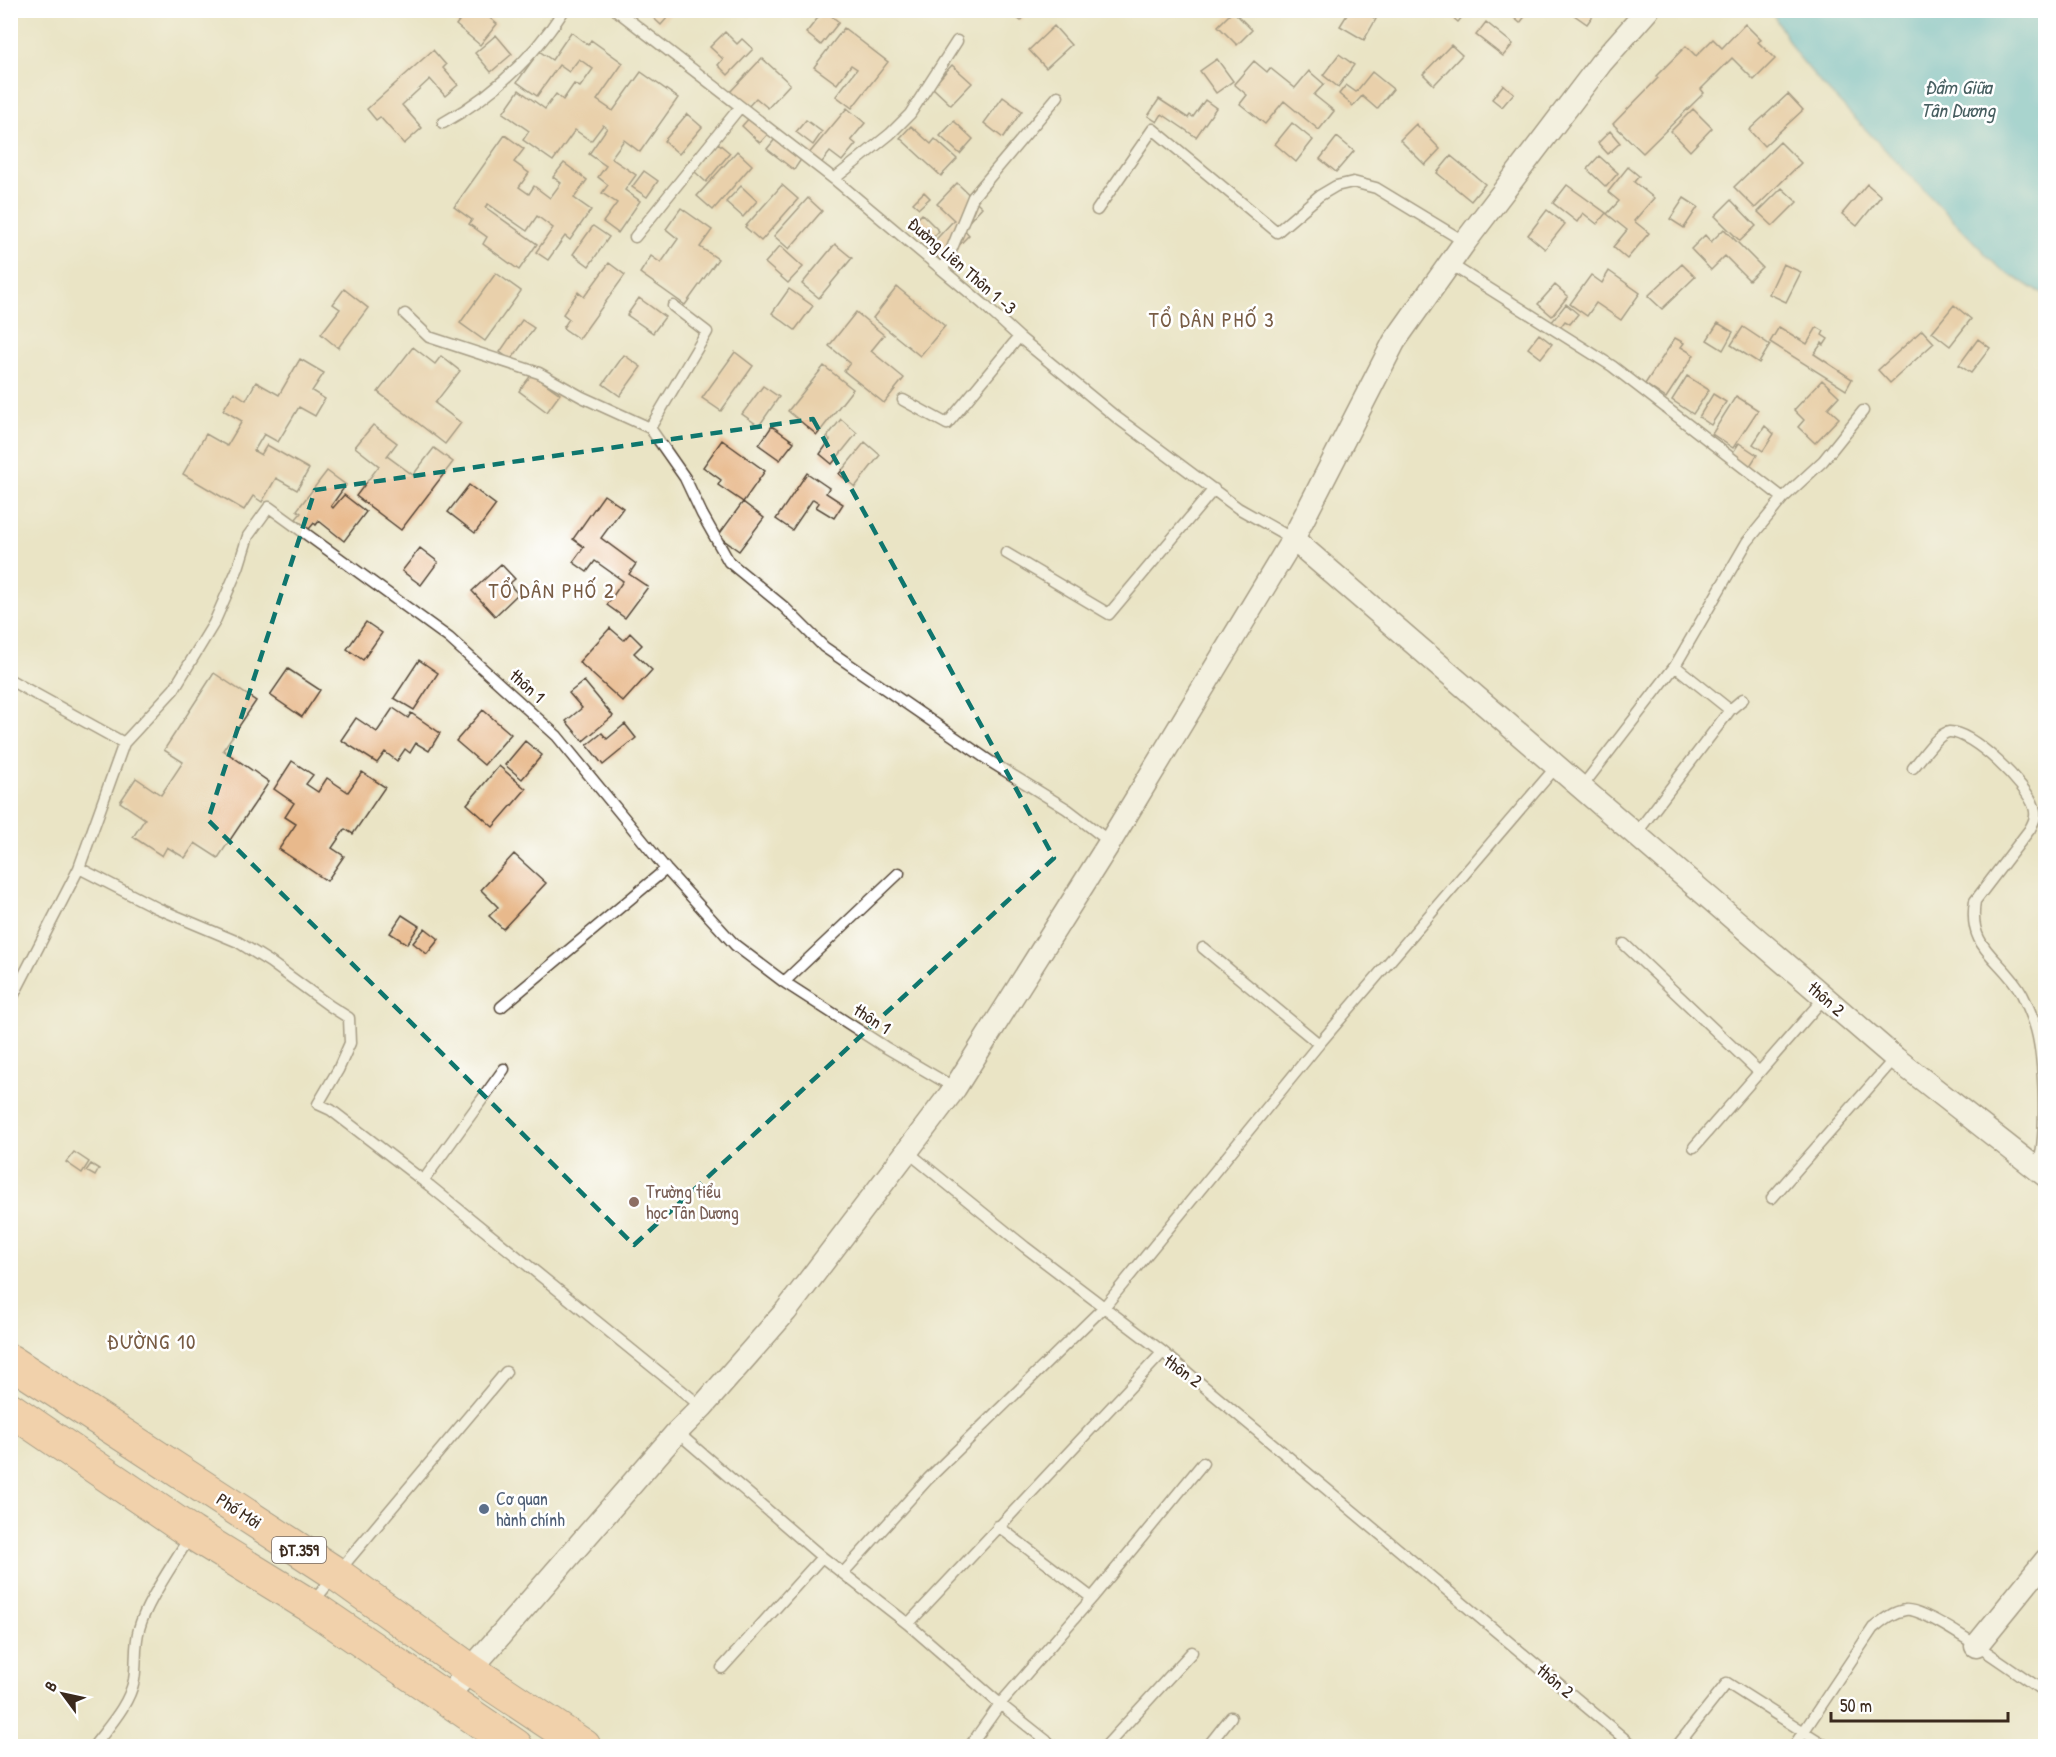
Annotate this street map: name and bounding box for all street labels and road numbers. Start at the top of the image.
street label: Đường Liên Thôn 1 -3 [903,211,1022,320]
street label: thôn 1 [504,663,550,708]
street label: thôn 2 [1802,976,1851,1022]
street label: thôn 1 [849,997,896,1040]
street label: thôn 2 [1159,1348,1208,1393]
street label: Phố Mới [212,1487,267,1535]
road number: ĐT.359 [272,1537,326,1563]
street label: thôn 2 [1531,1658,1580,1704]

